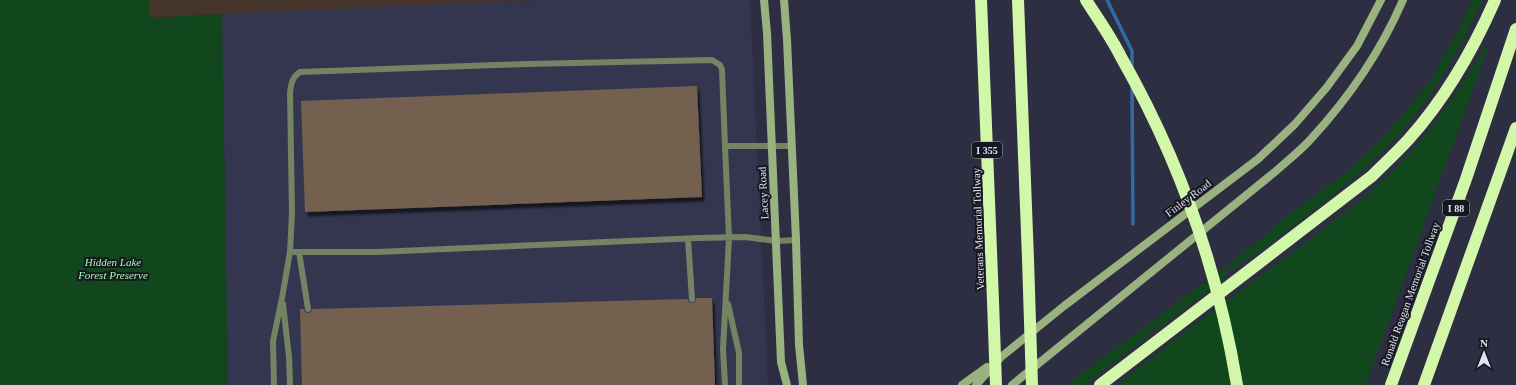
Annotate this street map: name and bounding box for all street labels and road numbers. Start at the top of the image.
road number: I 355 [972,142,1002,158]
street label: Lacey Road [756,166,770,220]
street label: Veterans Memorial Tollway [970,167,986,290]
street label: Finley Road [1163,177,1214,219]
road number: I 88 [1443,200,1469,216]
street label: Ronald Reagan Memorial Tollway [1378,220,1442,368]

